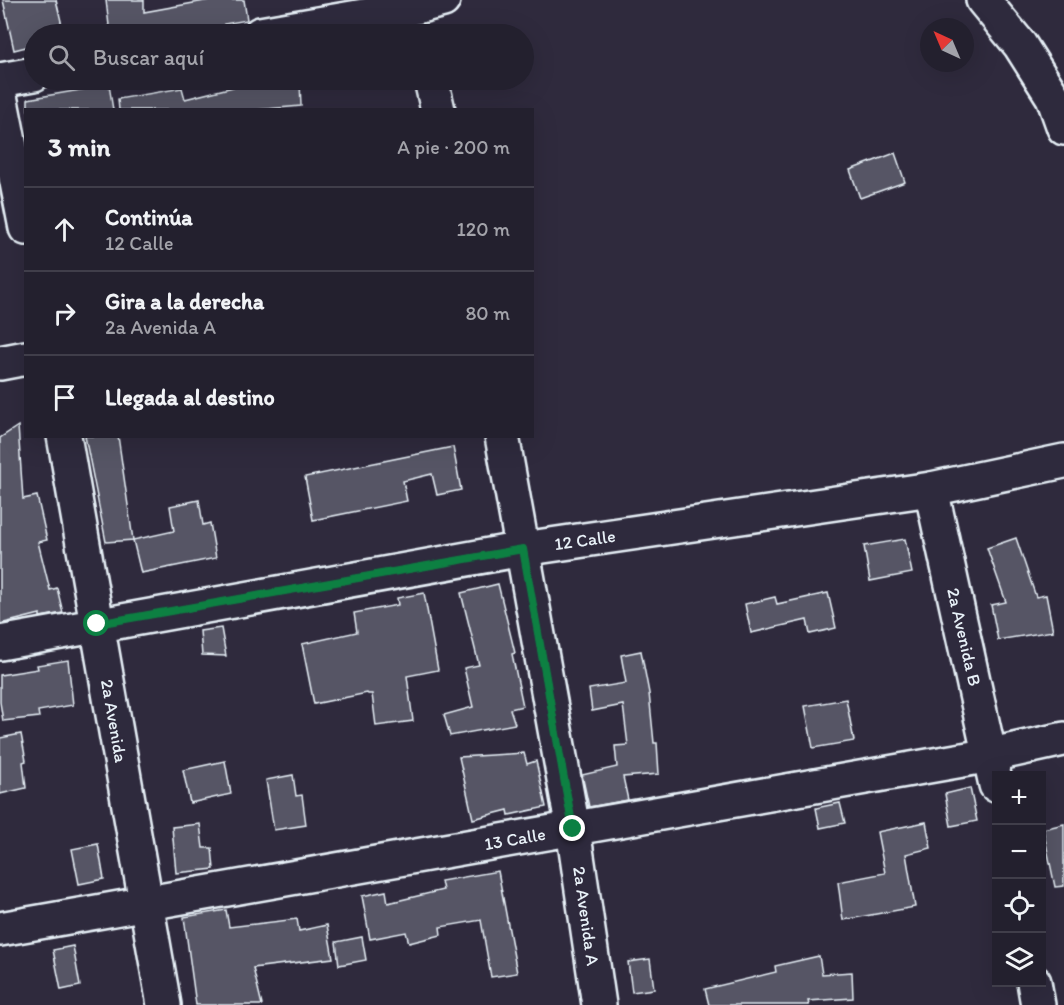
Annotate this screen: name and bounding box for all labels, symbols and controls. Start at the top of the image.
north arrow [920,18,974,72]
search box [24,24,534,90]
icon: search [45,41,78,74]
text: Buscar aquí [93,44,204,71]
text: 3 min [48,131,110,163]
text: A pie · 200 m [397,135,510,159]
text: Continúa [105,204,193,231]
icon: ahead [48,213,81,246]
text: 120 m [457,217,510,241]
text: 12 Calle [105,231,173,255]
text: Gira a la derecha [105,288,264,315]
icon: right [48,297,81,330]
text: 80 m [465,301,510,325]
text: 2a Avenida A [105,315,216,339]
icon: arrive [48,381,81,414]
text: Llegada al destino [105,384,275,411]
street label: 12 Calle [553,525,617,555]
street label: 2a Avenida B [942,586,986,688]
route start [83,610,109,636]
street label: 2a Avenida [96,678,132,765]
map controls [992,771,1046,987]
button: + [992,771,1046,825]
route end [559,815,585,841]
street label: 13 Calle [483,823,547,855]
button: − [992,825,1046,879]
street label: 2a Avenida A [568,865,604,967]
button: locate [992,879,1046,933]
button: layers [992,933,1046,987]

